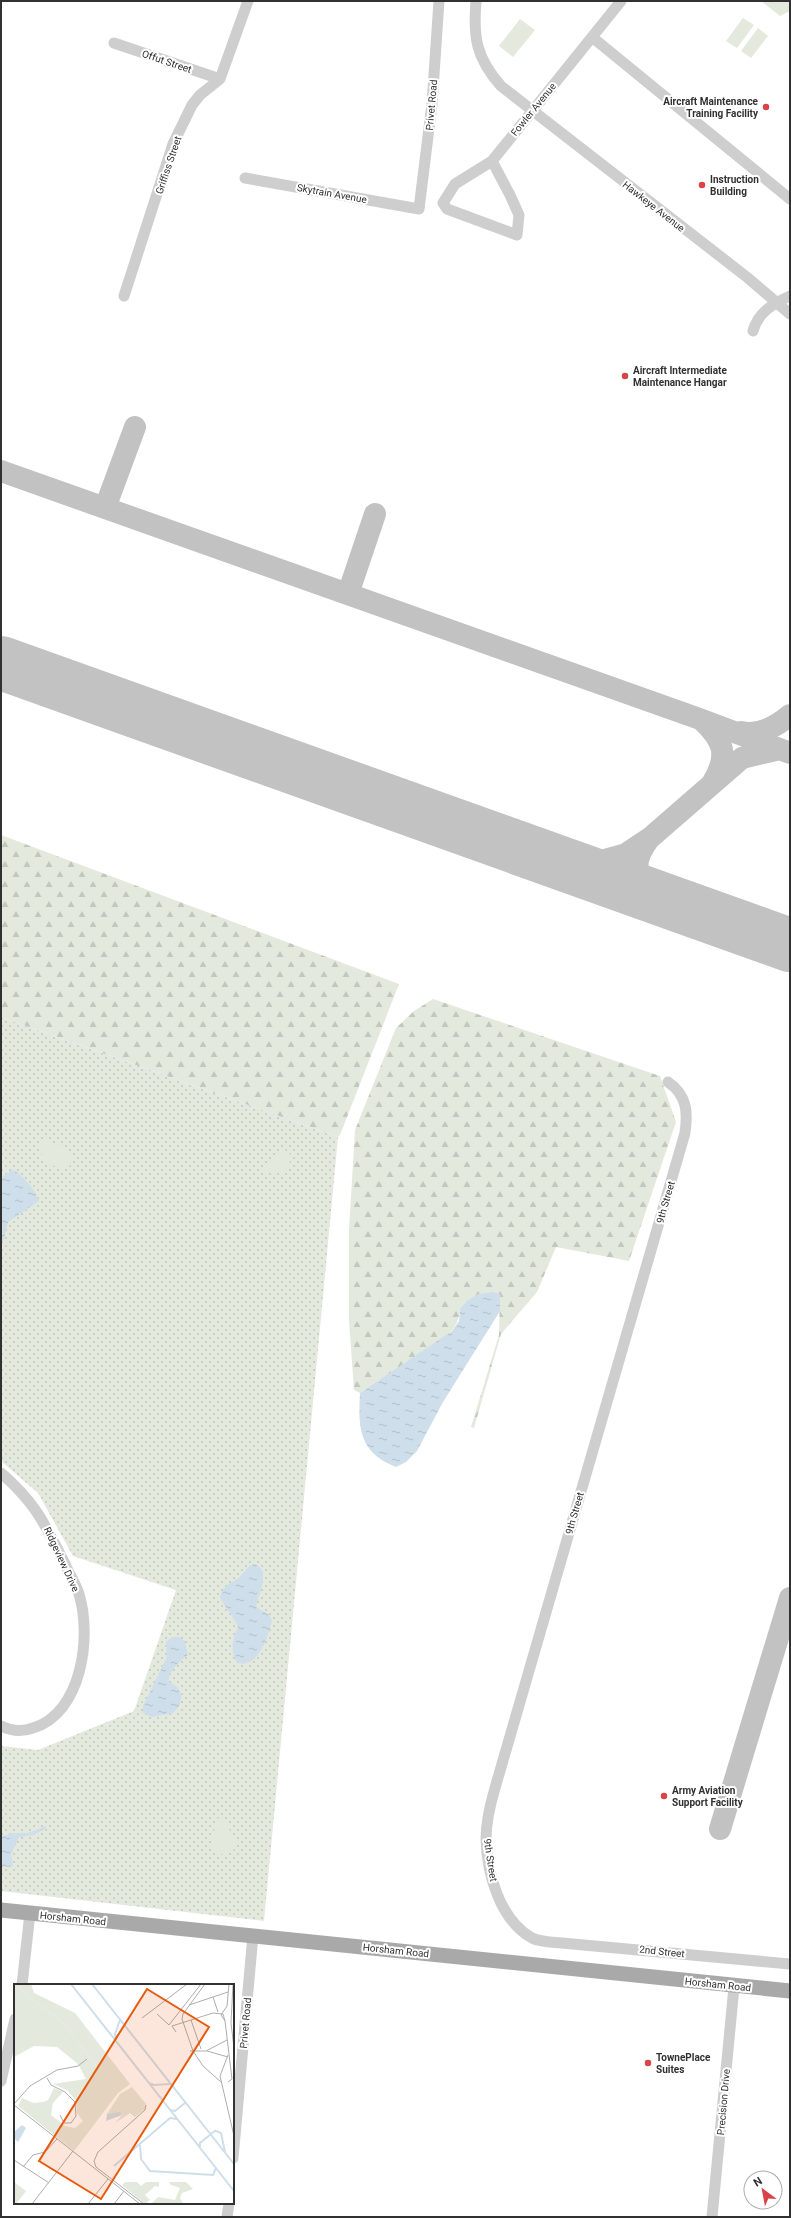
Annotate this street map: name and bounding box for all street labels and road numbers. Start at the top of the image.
street label: Offut Street [141,48,193,75]
street label: Privet Road [424,79,439,131]
street label: Fowler Avenue [509,81,558,138]
street label: Griffiss Street [153,135,183,195]
street label: Hawkeye Avenue [621,179,687,234]
street label: Skytrain Avenue [296,182,368,205]
street label: 9th Street [654,1180,677,1224]
street label: 9th Street [563,1491,586,1535]
street label: Ridgeview Drive [42,1525,81,1593]
street label: 9th Street [482,1838,499,1882]
street label: Horsham Road [39,1910,107,1927]
street label: Horsham Road [362,1942,430,1959]
street label: 2nd Street [639,1944,685,1959]
street label: Horsham Road [684,1976,752,1993]
street label: Privet Road [238,1997,253,2049]
street label: Precision Drive [715,2069,732,2136]

